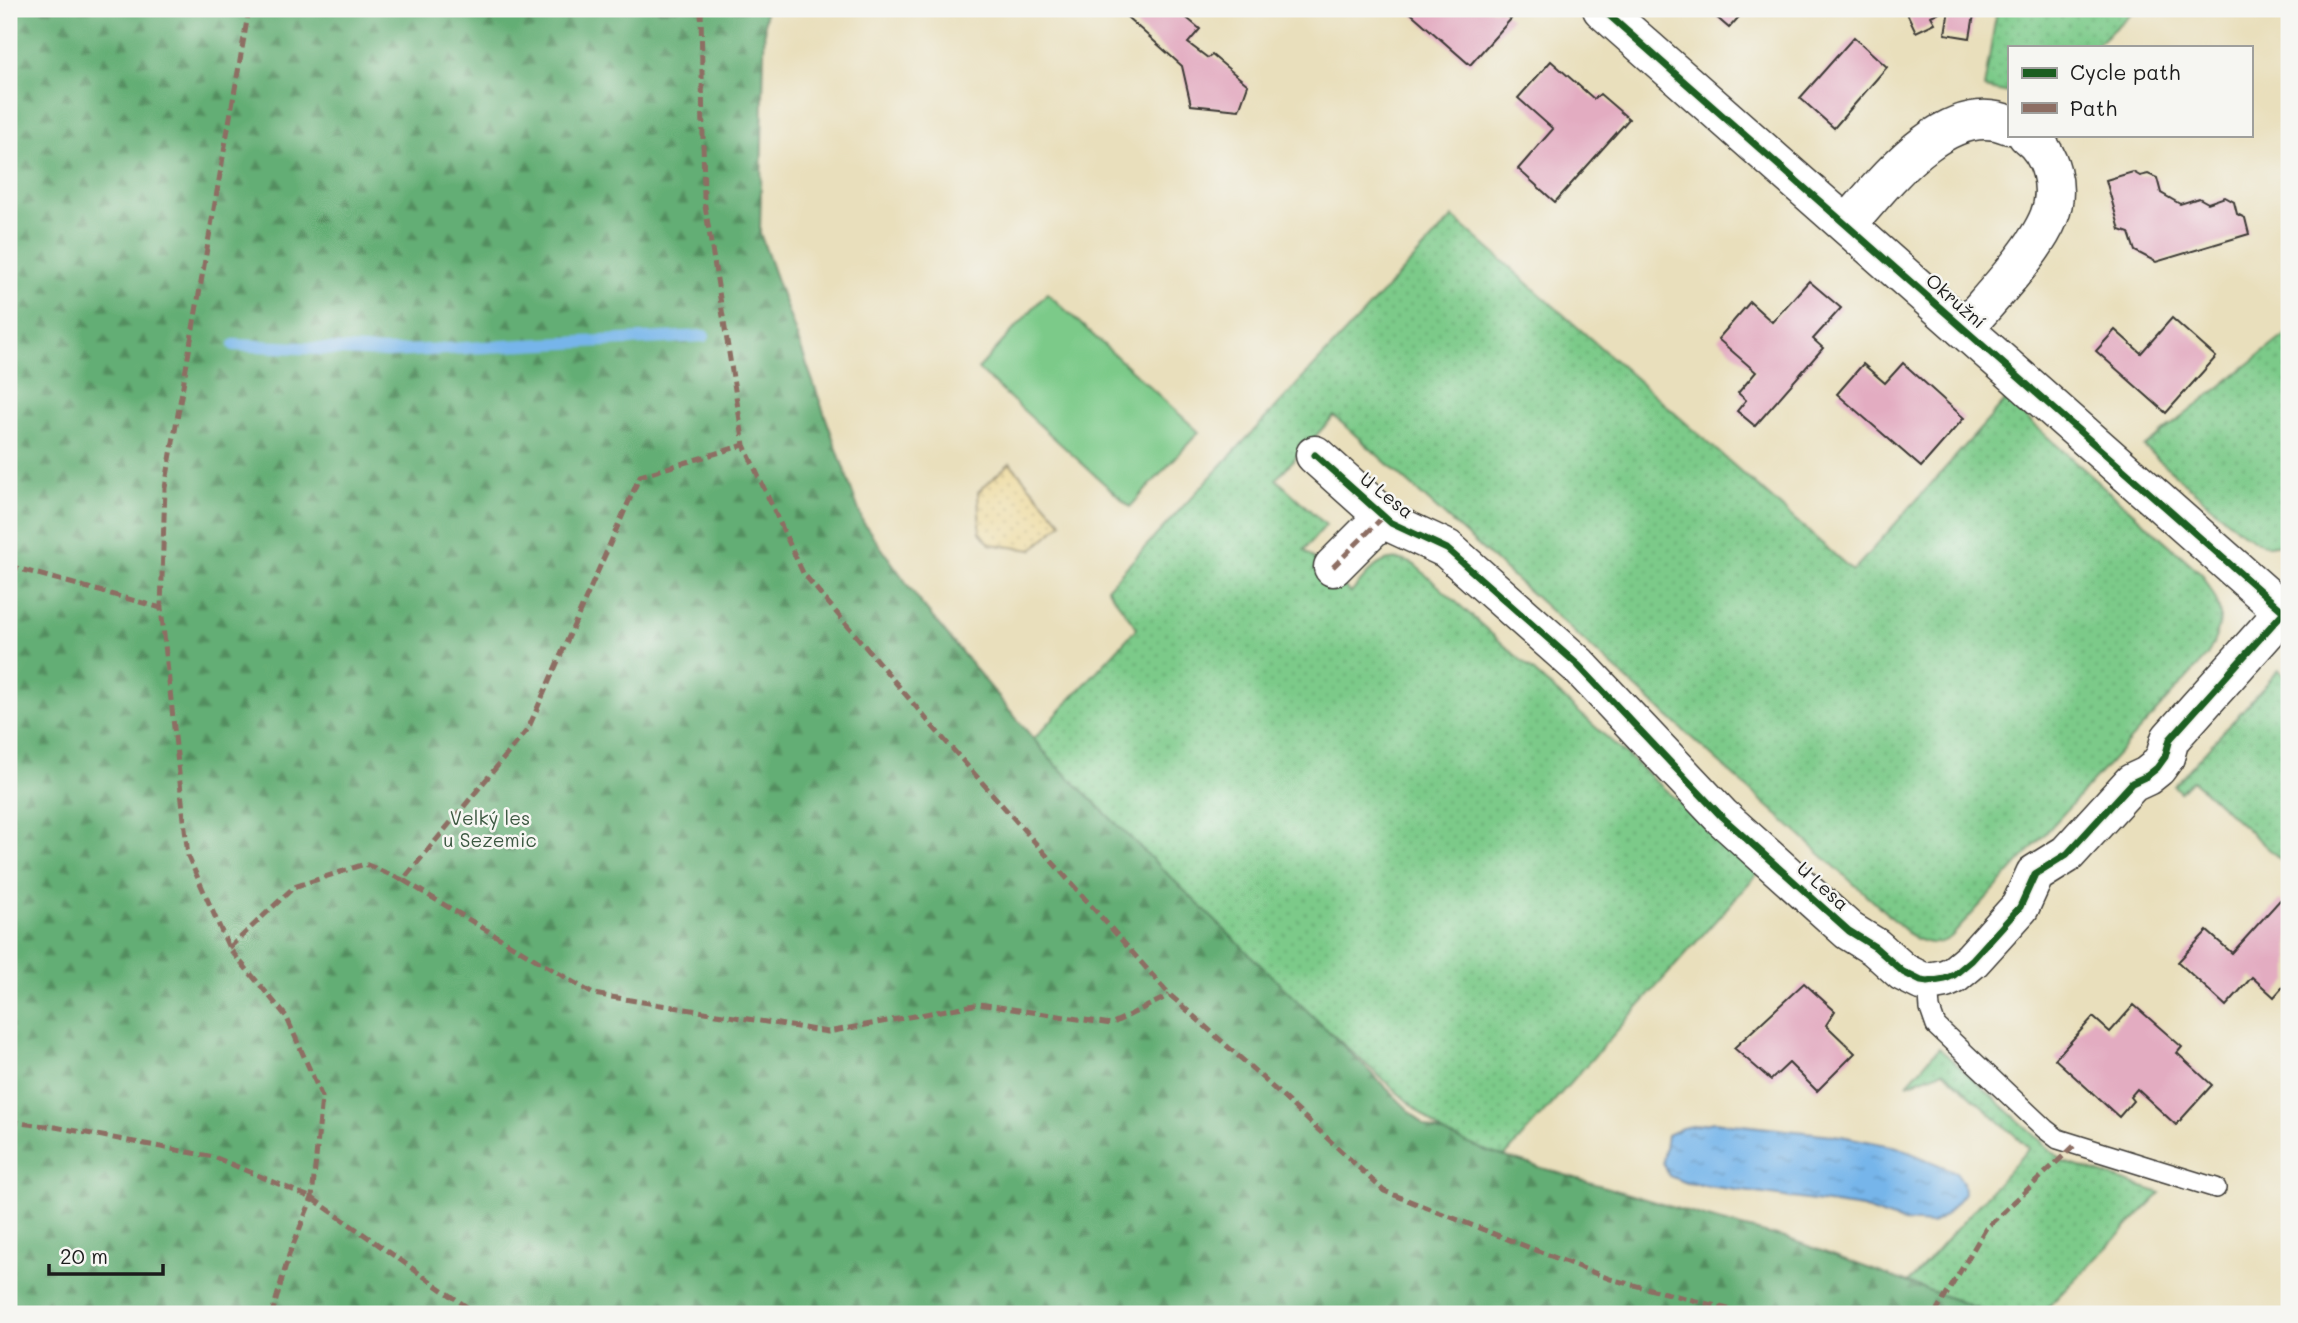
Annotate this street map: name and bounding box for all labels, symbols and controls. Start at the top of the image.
legend [2008,46,2252,136]
text: Cycle path [2070,58,2180,85]
text: Path [2070,94,2117,121]
street label: Okružní [1921,268,1992,334]
street label: U Lesa [1355,466,1419,523]
park label: Velký les u Sezemic [443,805,537,852]
street label: U Lesa [1792,856,1855,916]
scale bar [49,1232,163,1276]
text: 20 m [60,1242,108,1269]

